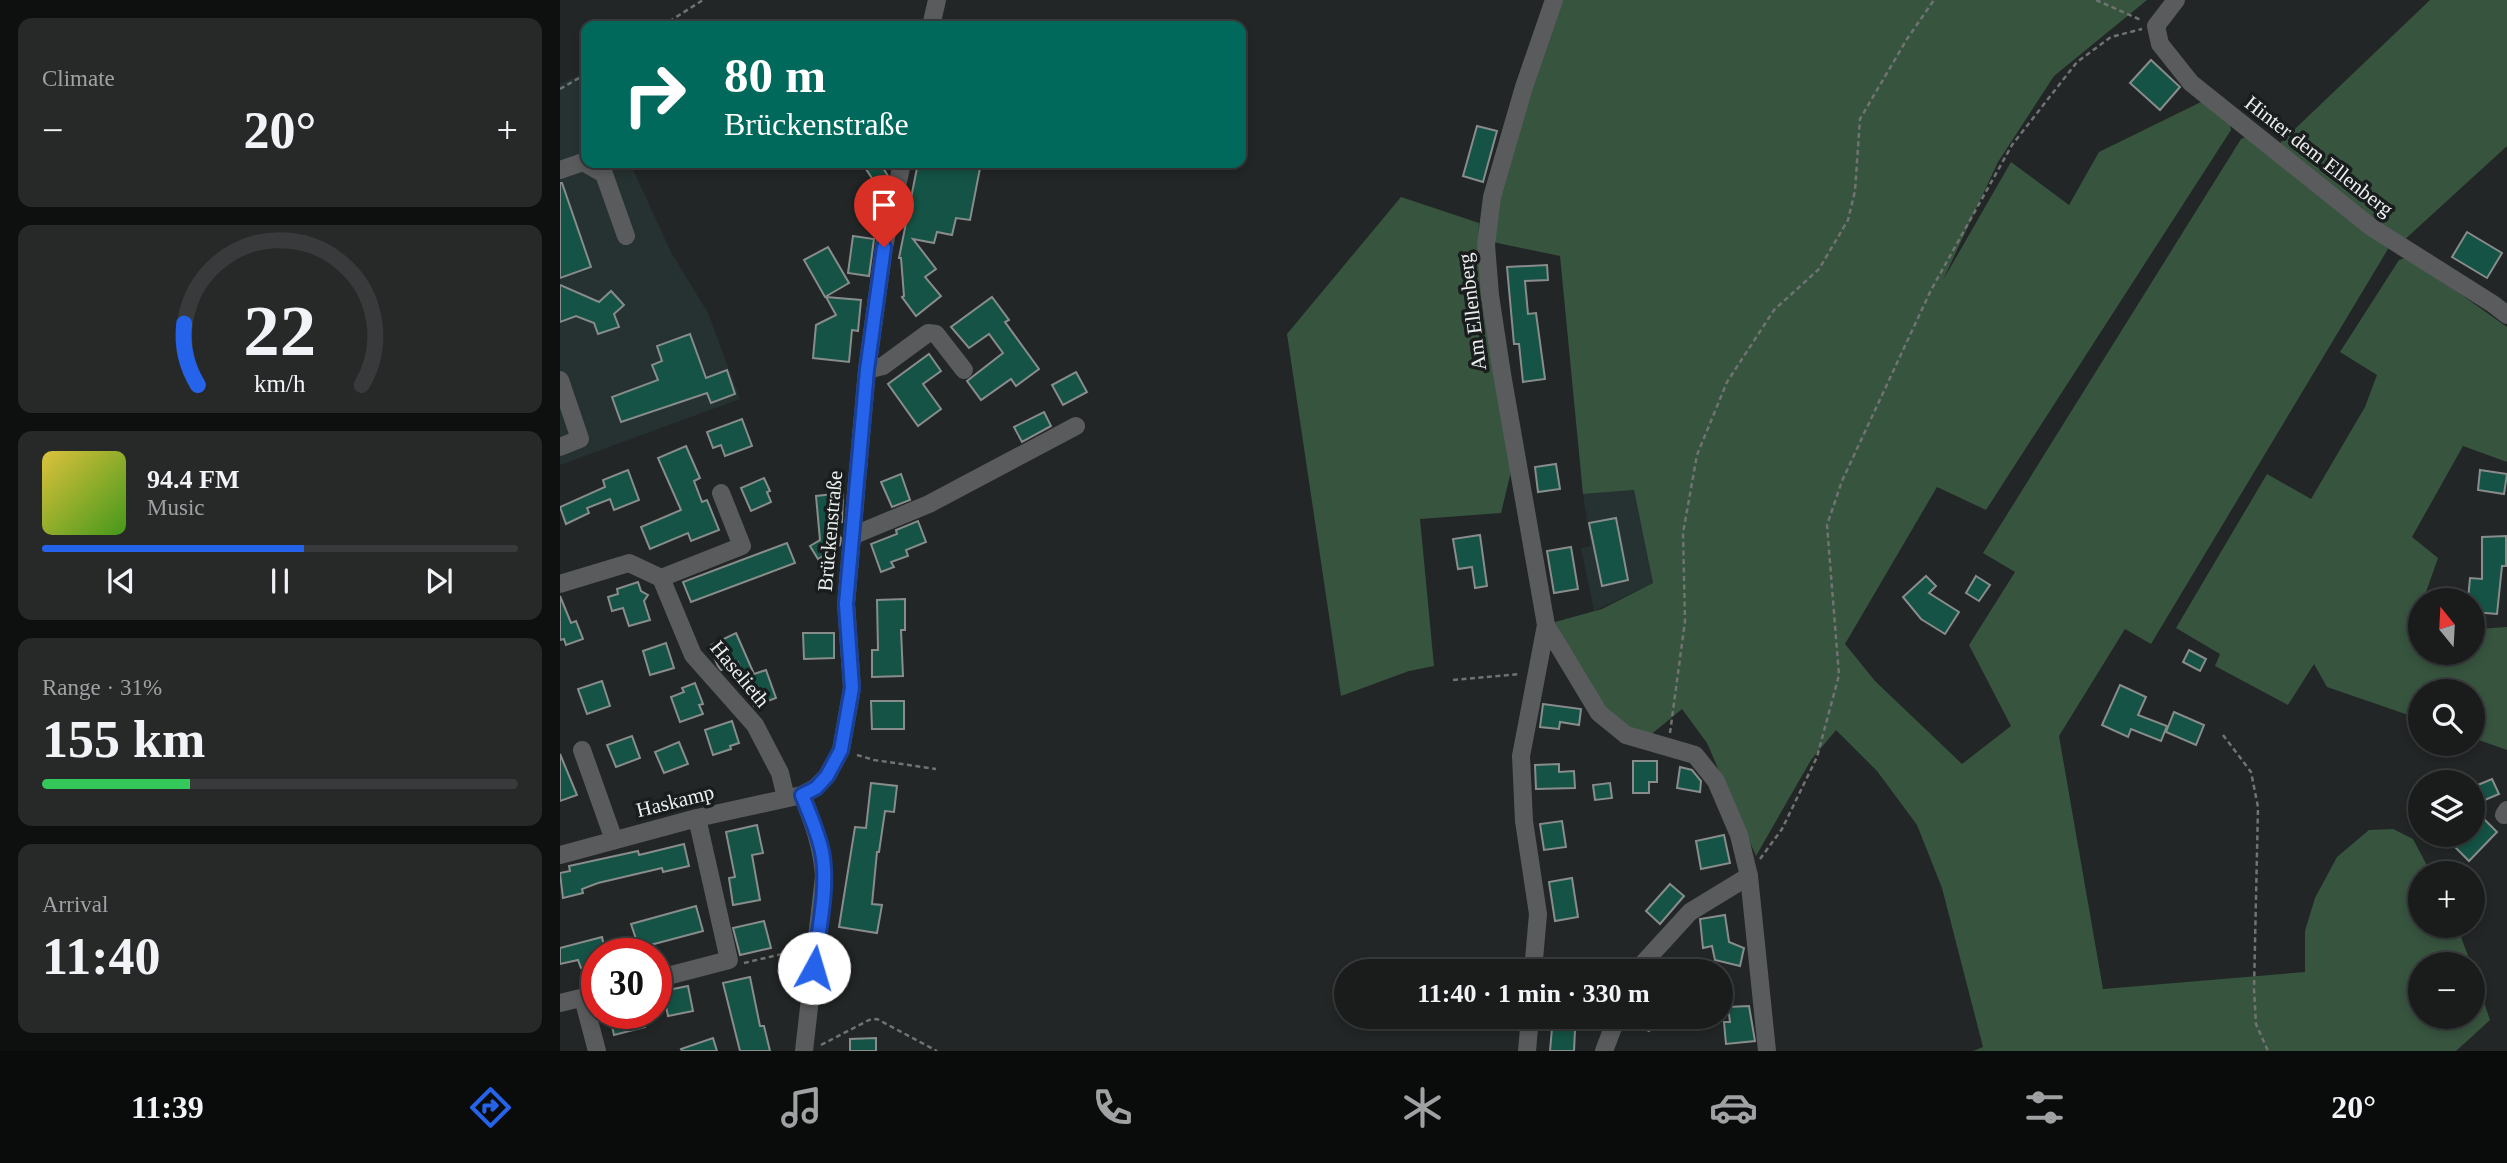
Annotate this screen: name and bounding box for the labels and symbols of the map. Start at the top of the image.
street label: Hinter dem Ellenberg [2240,91,2398,222]
pin [854,175,914,247]
street label: Am Ellenberg [1453,251,1491,372]
street label: Brückenstraße [813,470,847,592]
north arrow [2408,588,2485,665]
street label: Haselieth [705,636,775,712]
street label: Haskamp [634,780,716,822]
position arrow [777,931,851,1005]
speed limit sign: 30 [581,938,672,1029]

